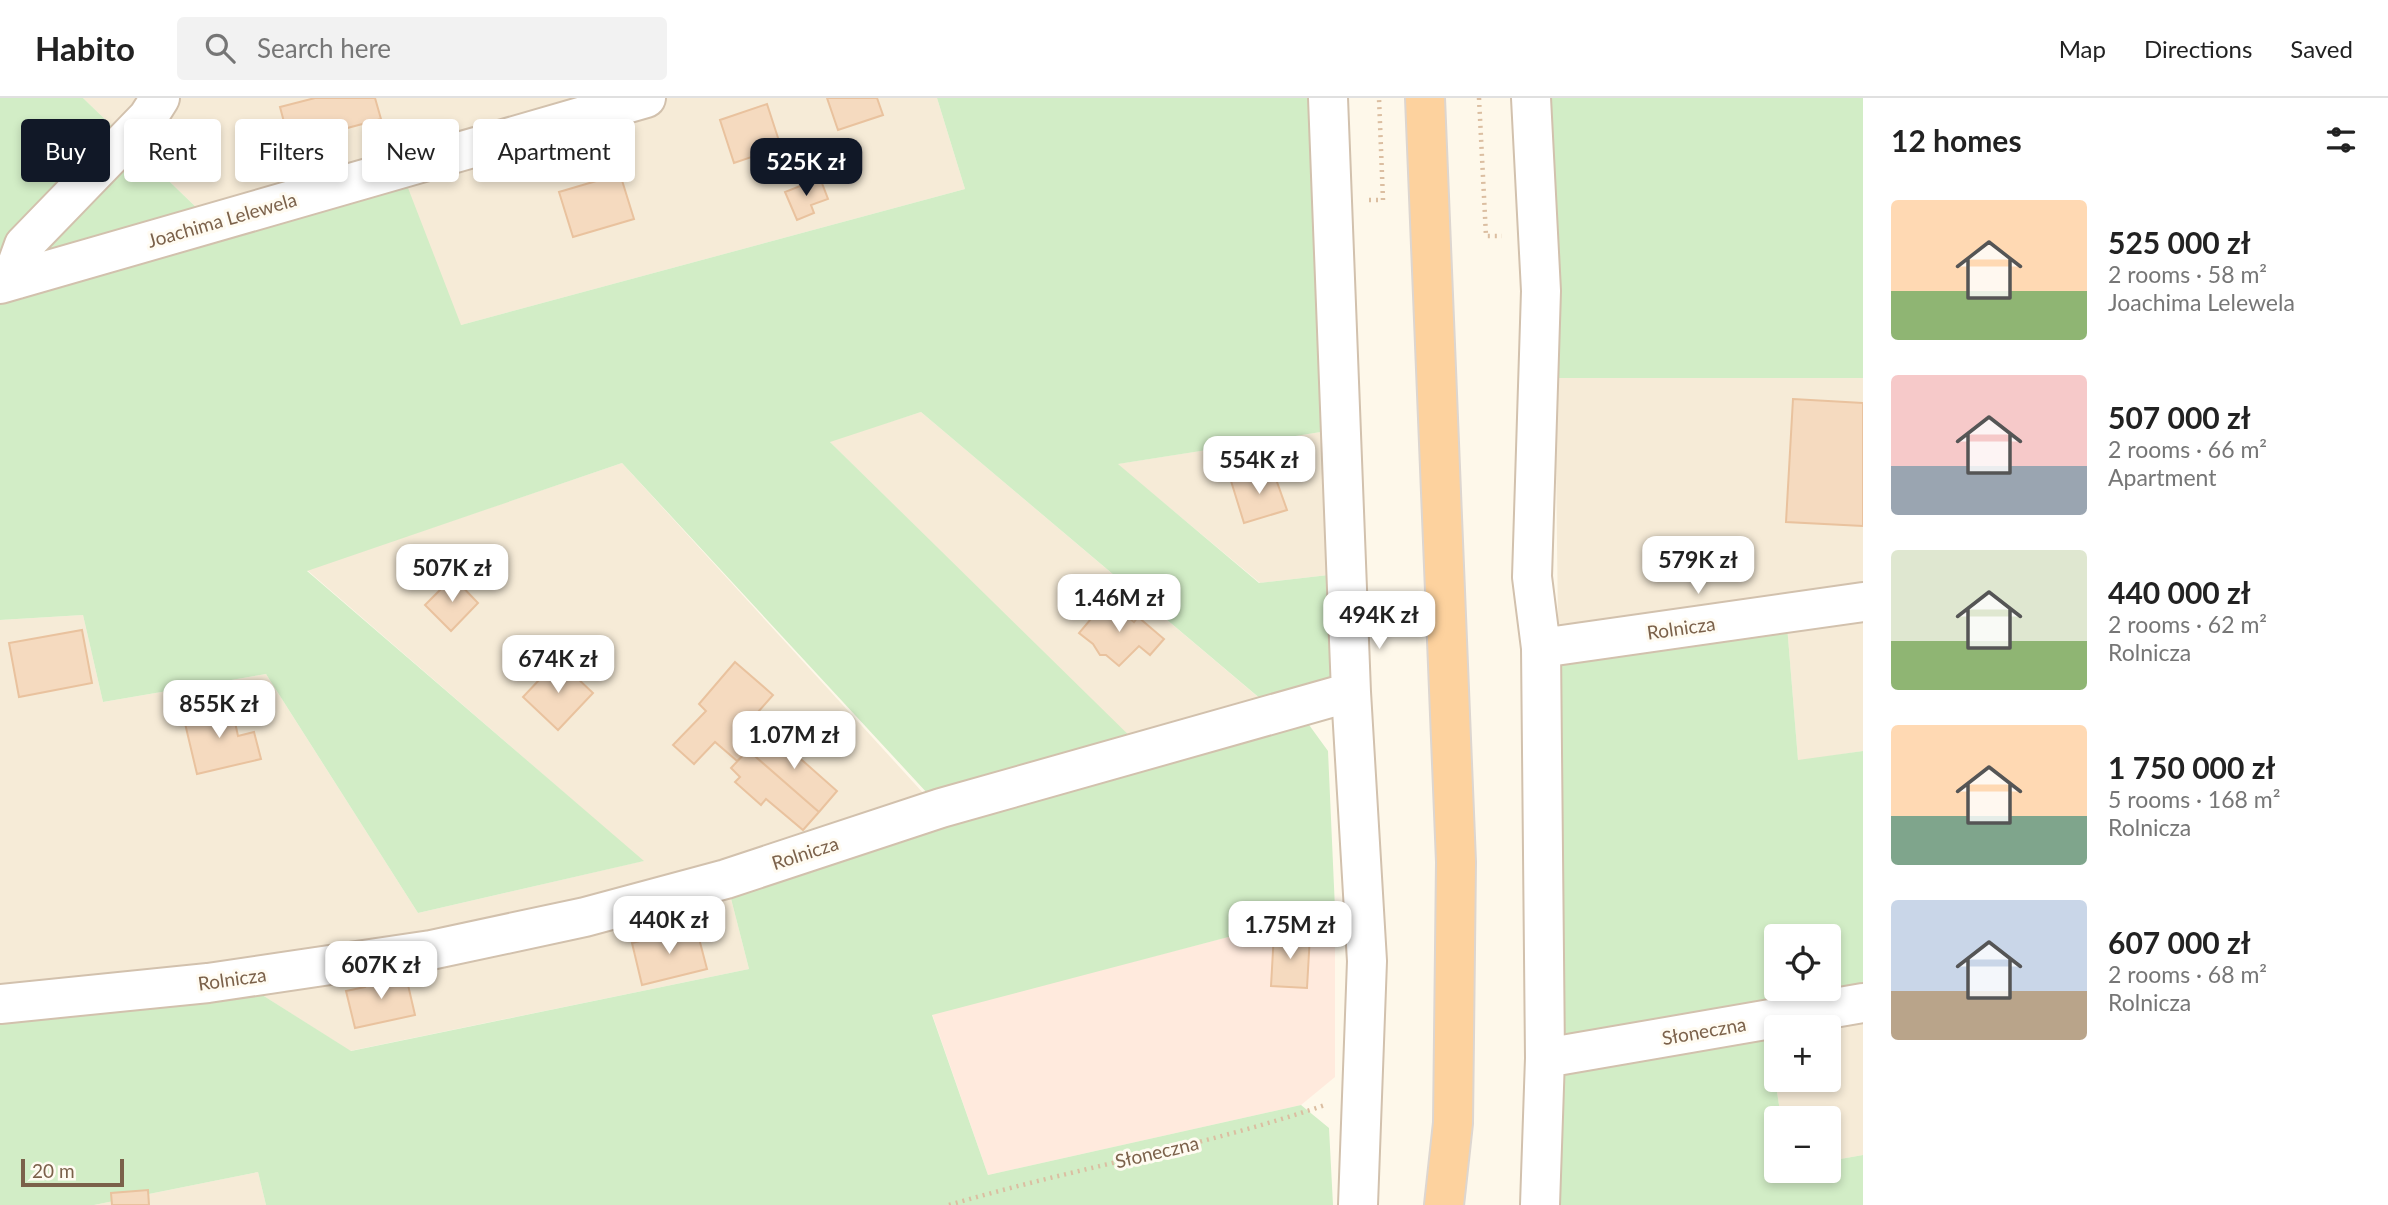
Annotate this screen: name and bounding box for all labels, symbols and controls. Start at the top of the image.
search box [177,17,667,80]
text: Habito [35,28,135,68]
icon: search [201,29,239,67]
text: Search here [257,32,391,64]
text: Map [2059,34,2106,63]
text: Directions [2144,34,2252,63]
text: Saved [2290,34,2353,63]
chip: Buy [21,119,110,182]
chip: Rent [124,119,221,182]
chip: Filters [235,119,348,182]
chip: New [362,119,459,182]
chip: Apartment [473,119,635,182]
icon: filters [2322,121,2360,159]
text: 12 homes [1891,122,2022,158]
pin: 525K zł [741,139,871,198]
text: 525K zł [766,147,846,175]
street label: Joachima Lelewela [145,187,299,252]
text: 525 000 zł [2108,224,2251,260]
icon: home [1947,228,2031,312]
text: 2 rooms · 58 m² [2108,260,2267,288]
text: Joachima Lelewela [2108,288,2295,316]
text: 507 000 zł [2108,399,2251,435]
icon: home [1947,403,2031,487]
text: 2 rooms · 66 m² [2108,435,2267,463]
pin: 554K zł [1194,436,1324,496]
text: 554K zł [1219,445,1299,473]
text: Apartment [2108,463,2216,491]
pin: 579K zł [1633,536,1763,596]
pin: 507K zł [387,545,517,604]
text: 579K zł [1658,545,1738,573]
text: 507K zł [412,553,492,581]
pin: 1.46M zł [1047,574,1191,634]
text: 440 000 zł [2108,574,2251,610]
icon: home [1947,578,2031,662]
text: 1.46M zł [1074,583,1164,611]
pin: 494K zł [1314,592,1444,651]
text: 494K zł [1339,600,1419,628]
text: 2 rooms · 62 m² [2108,610,2267,638]
street label: Rolnicza [1645,611,1717,644]
pin: 674K zł [493,636,623,695]
text: Rolnicza [2108,638,2191,666]
text: 674K zł [518,644,598,672]
pin: 855K zł [154,680,284,740]
text: 855K zł [179,689,259,717]
pin: 1.07M zł [722,712,866,771]
text: 1.07M zł [749,720,839,748]
text: 1 750 000 zł [2108,749,2275,785]
icon: home [1947,753,2031,837]
text: 5 rooms · 168 m² [2108,785,2280,813]
text: Rolnicza [2108,813,2191,841]
street label: Rolnicza [769,831,841,874]
pin: 440K zł [604,896,734,956]
pin: 1.75M zł [1218,902,1362,961]
text: 440K zł [629,905,709,933]
text: 1.75M zł [1245,910,1335,938]
map controls [1764,924,1841,1183]
button: locate [1764,924,1841,1001]
text: 607 000 zł [2108,924,2251,960]
icon: home [1947,928,2031,1012]
pin: 607K zł [316,942,446,1001]
text: 607K zł [341,950,421,978]
text: 2 rooms · 68 m² [2108,960,2267,988]
street label: Rolnicza [196,962,268,995]
text: Rolnicza [2108,988,2191,1016]
street label: Słoneczna [1660,1012,1748,1049]
button: + [1764,1015,1841,1092]
button: − [1764,1106,1841,1183]
street label: Słoneczna [1113,1131,1201,1172]
scale bar [21,1156,124,1188]
text: 20 m [32,1159,75,1182]

